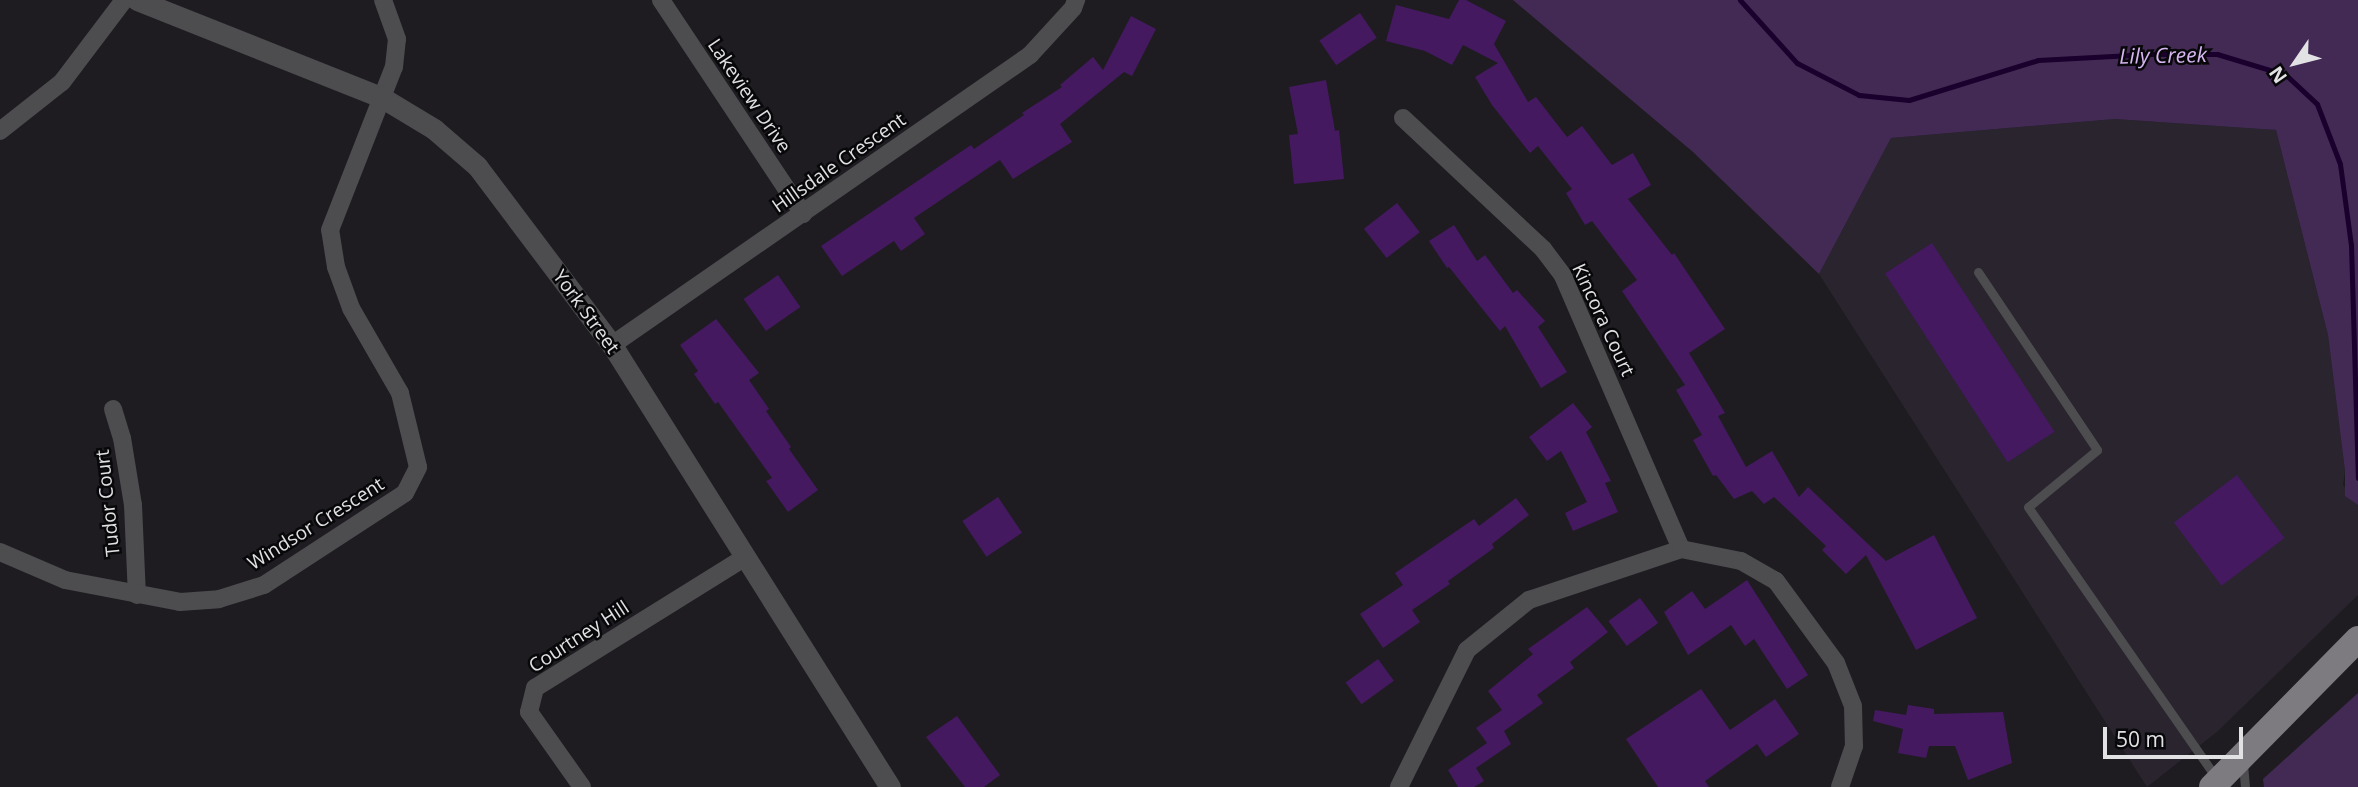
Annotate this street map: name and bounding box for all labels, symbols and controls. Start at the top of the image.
north arrow [2260,28,2330,98]
street label: Lakeview Drive [703,35,795,157]
water label: Lily Creek [2119,42,2207,68]
text: N [2263,61,2293,89]
street label: Hillsdale Crescent [768,108,910,218]
street label: Kincora Court [1567,260,1639,380]
street label: York Street [548,266,624,358]
street label: Tudor Court [91,448,125,558]
street label: Windsor Crescent [244,473,388,575]
street label: Courtney Hill [525,596,633,678]
scale bar [2106,714,2246,758]
text: 50 m [2116,725,2165,753]

